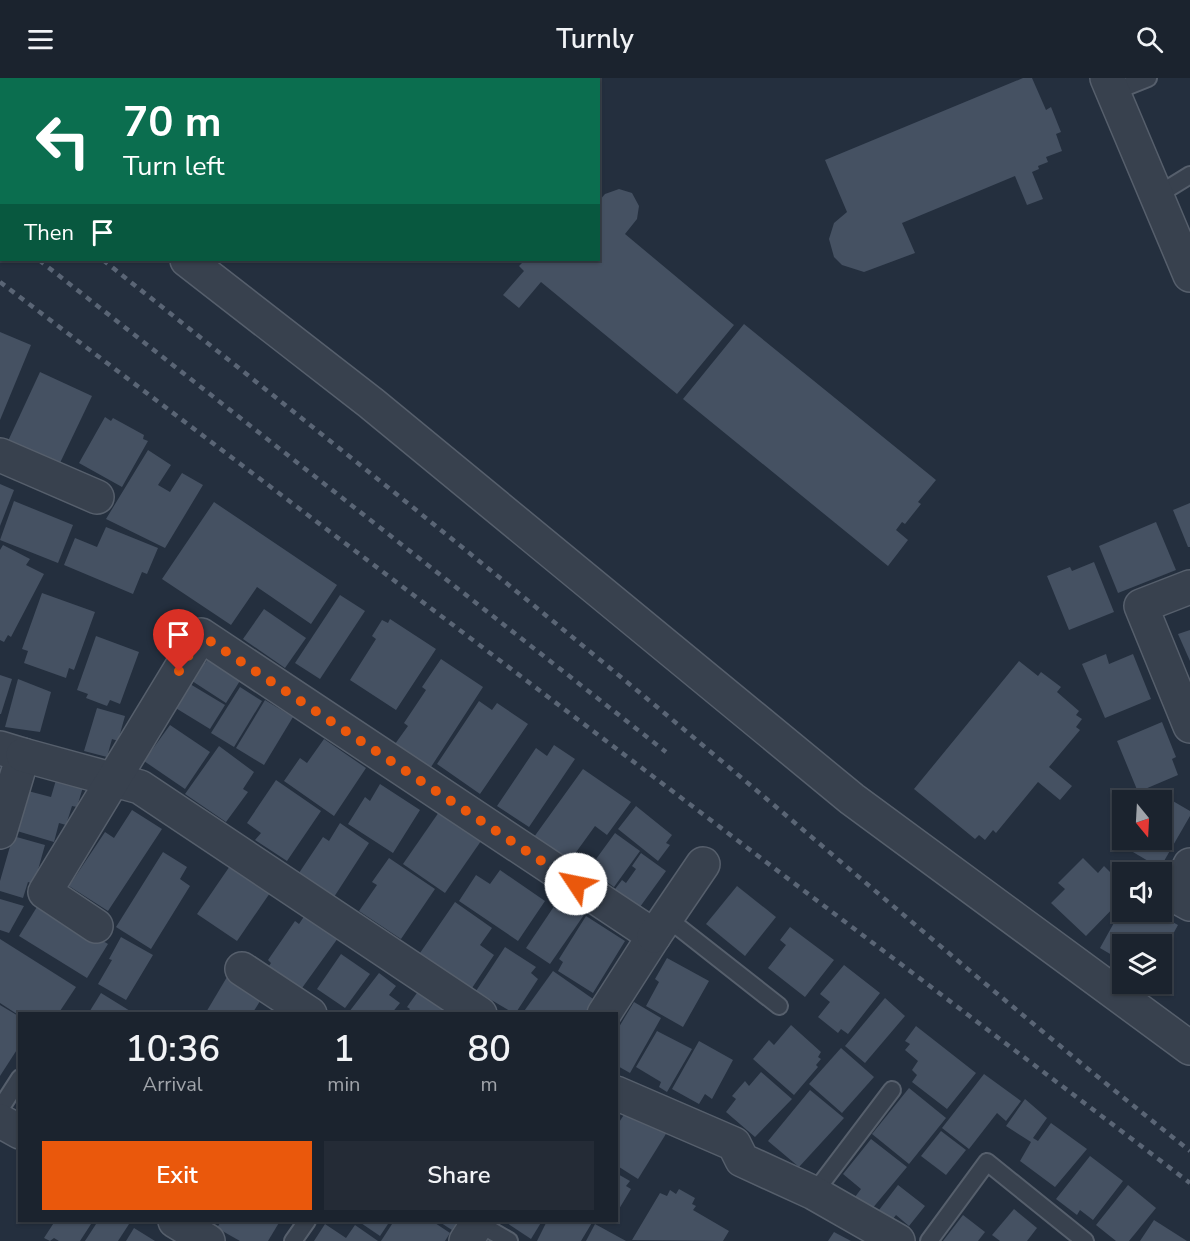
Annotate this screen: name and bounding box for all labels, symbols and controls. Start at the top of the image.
text: Turnly [556,21,634,58]
icon: menu [24,23,57,56]
icon: search [1133,23,1166,56]
text: 70 m [123,94,222,151]
icon: left [24,102,102,180]
text: Turn left [123,148,224,185]
icon: arrive [86,216,119,249]
text: Then [24,218,74,248]
pin [153,609,204,671]
icon: arrive [162,618,195,651]
north arrow [1112,790,1172,850]
map controls [1112,790,1172,994]
position arrow [544,852,608,916]
button: sound [1112,862,1172,922]
button: layers [1112,934,1172,994]
text: 10:36 [125,1025,220,1074]
text: 1 [333,1025,355,1074]
text: 80 [468,1025,511,1074]
text: Arrival [143,1071,203,1098]
text: min [327,1071,360,1098]
text: m [481,1071,498,1098]
button: Exit [42,1141,312,1210]
button: Share [324,1141,594,1210]

